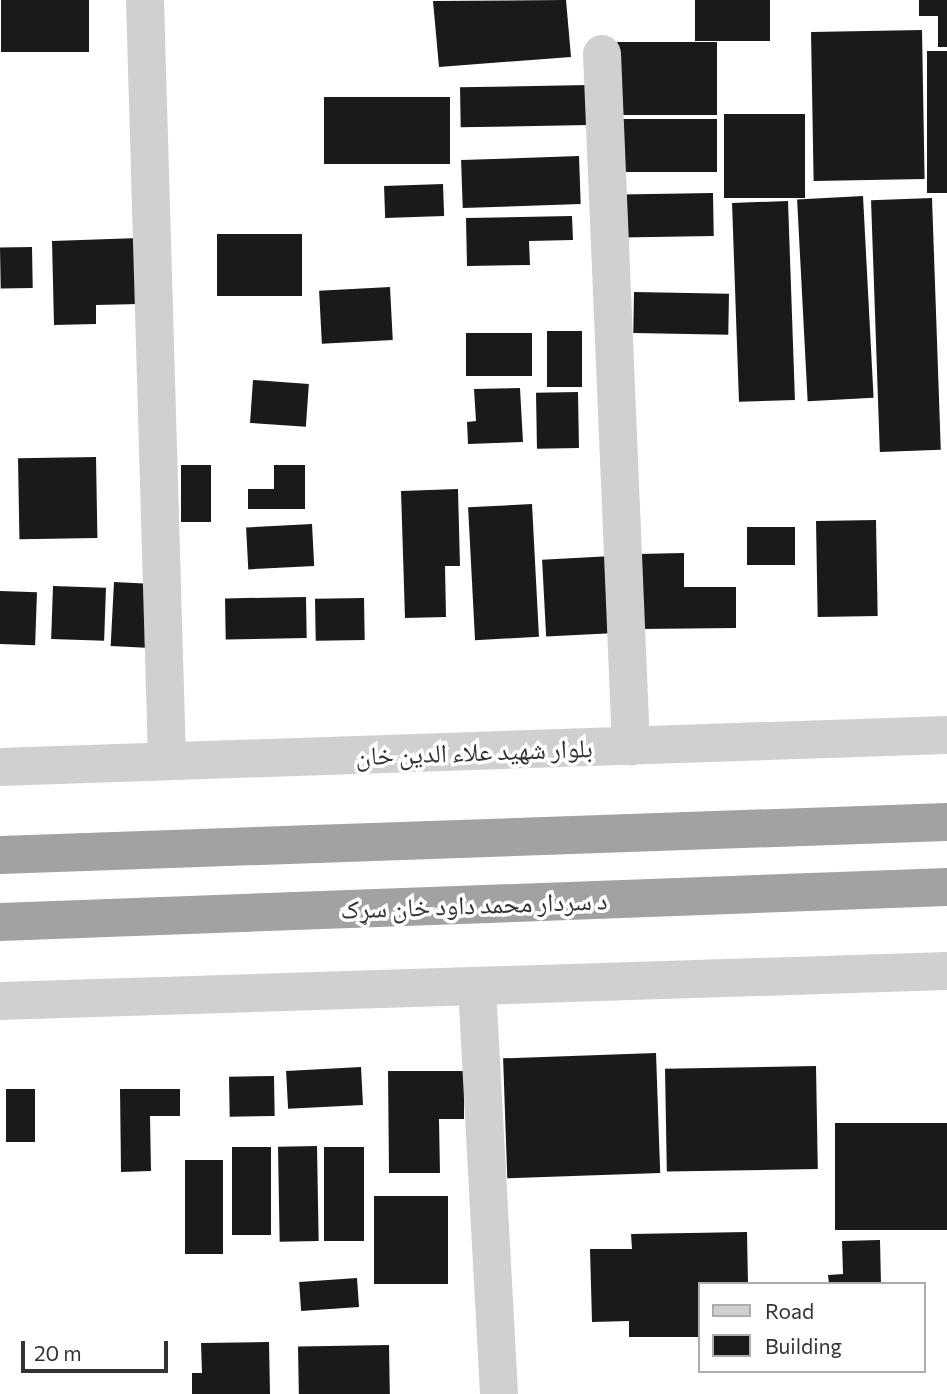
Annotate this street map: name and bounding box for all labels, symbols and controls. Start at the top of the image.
street label: بلوار شهید علاء الدین خان [355,731,593,771]
street label: د سردار محمد داود خان سړک [340,884,608,924]
legend [698,1282,926,1373]
text: Road [765,1298,814,1323]
scale bar [24,1328,172,1372]
text: Building [765,1333,842,1358]
text: 20 m [34,1340,82,1365]

